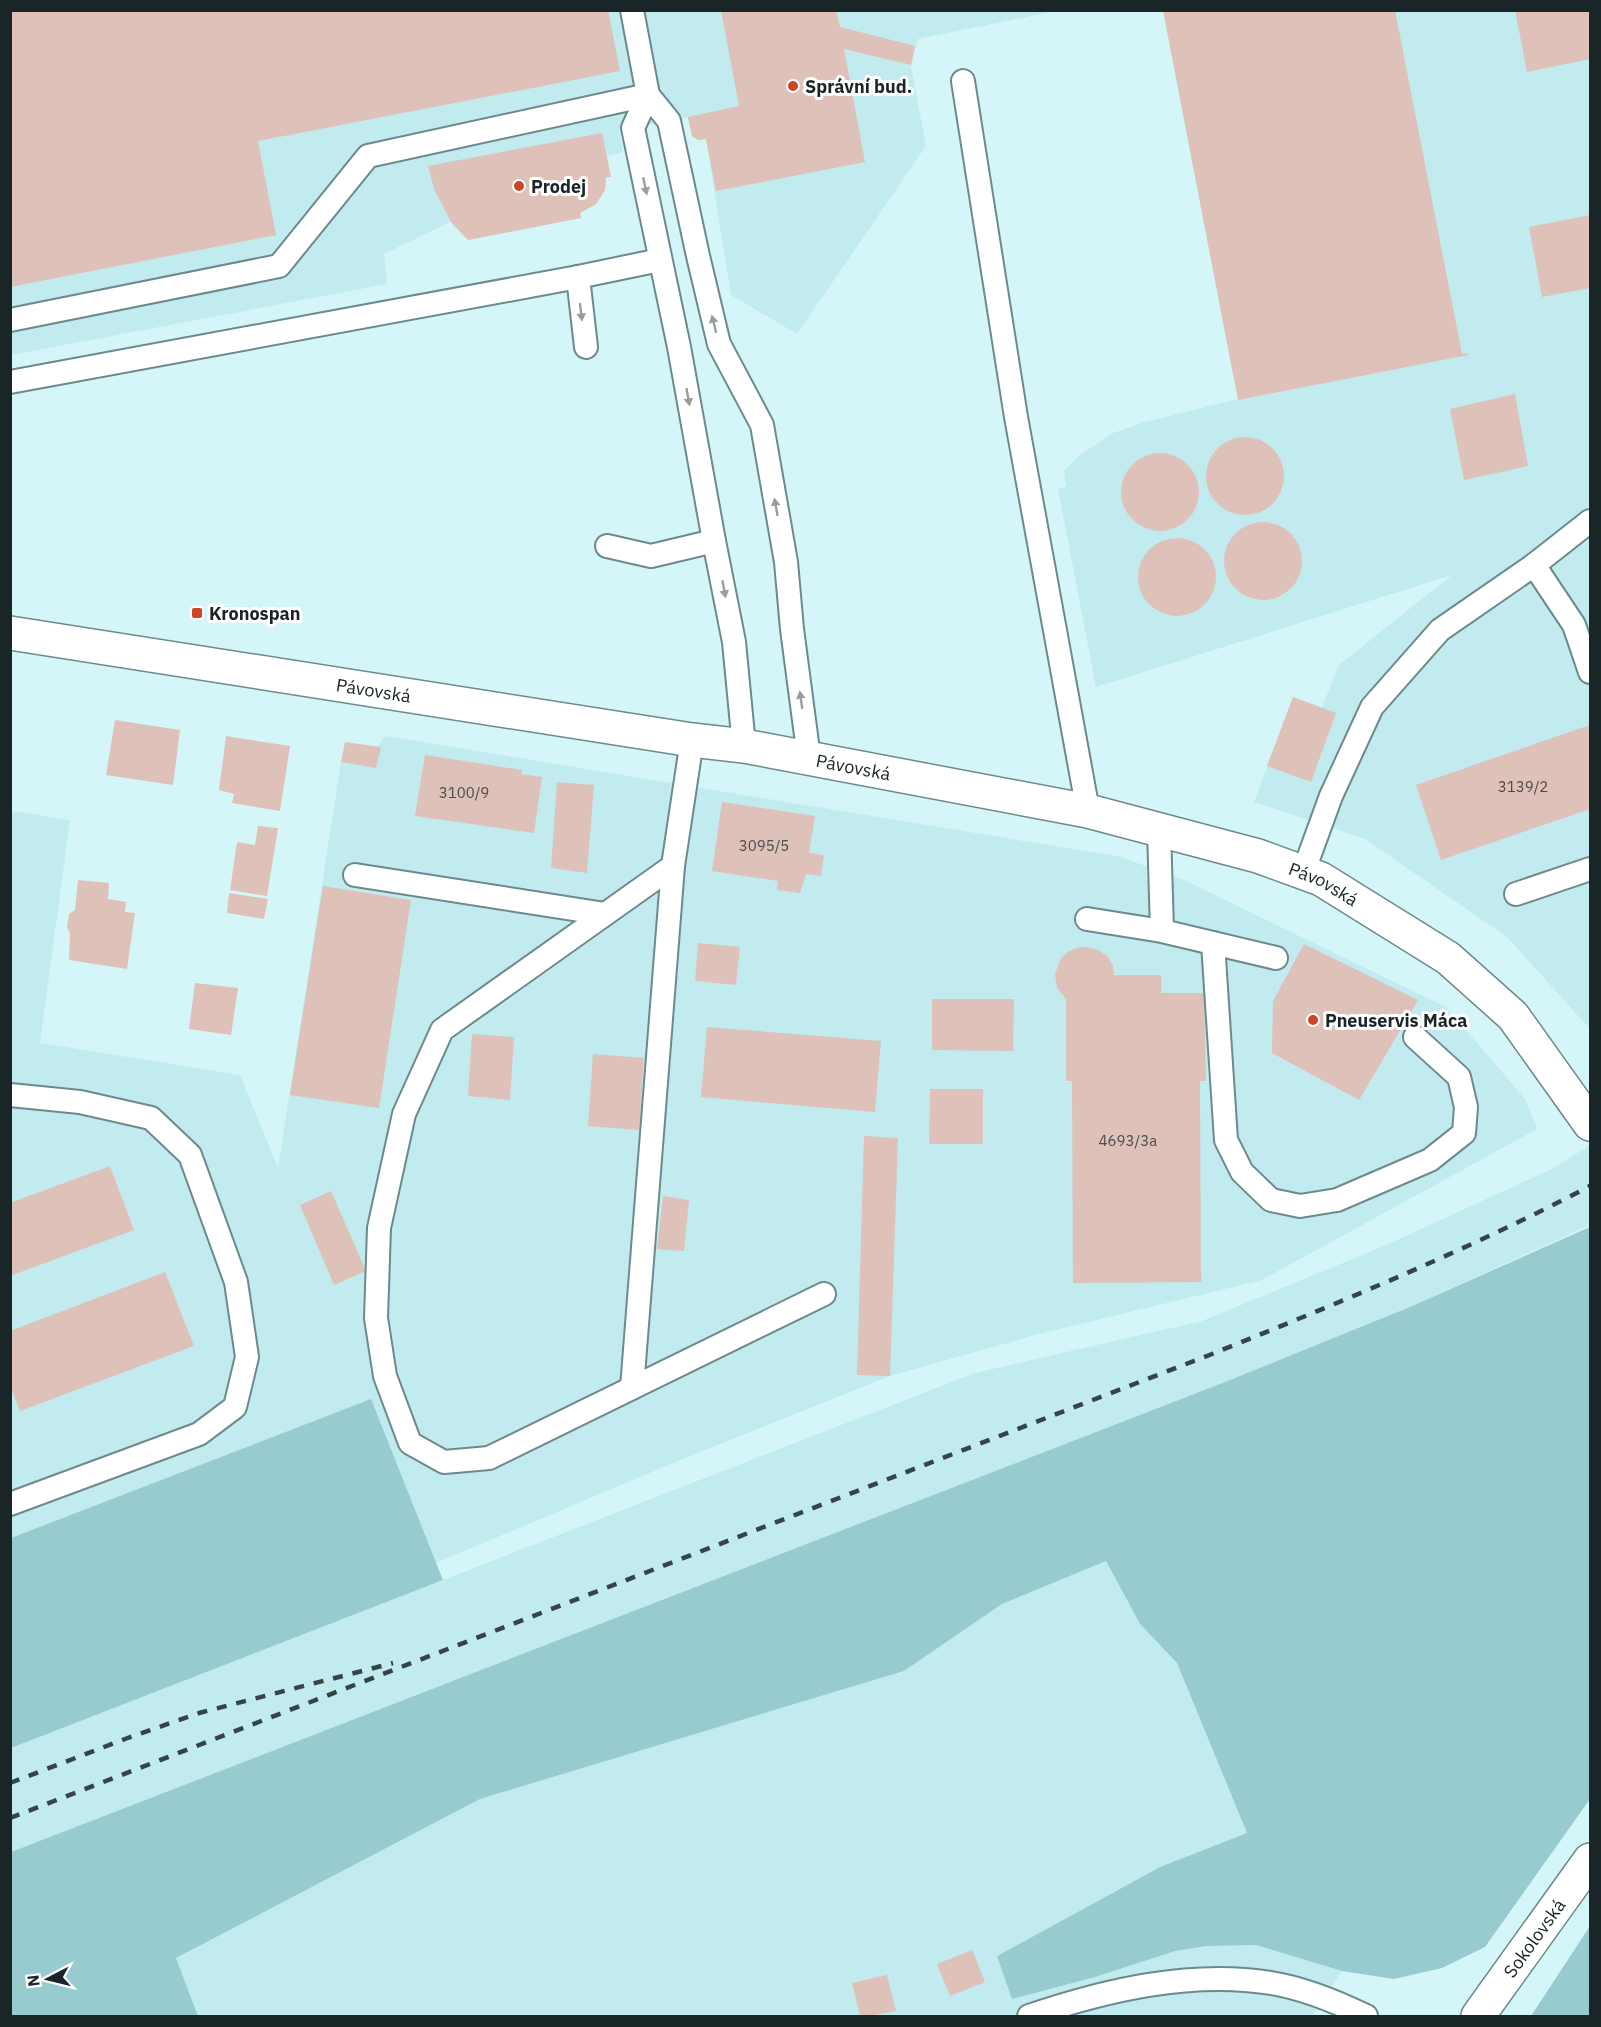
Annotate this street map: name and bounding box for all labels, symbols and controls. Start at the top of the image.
place label: Správní bud. [805,75,912,98]
marker: Správní bud. [786,79,800,93]
place label: Prodej [531,175,586,198]
one-way arrow [641,176,650,195]
marker: Prodej [512,179,526,193]
one-way arrow [577,303,586,322]
one-way arrow [709,315,719,334]
one-way arrow [684,388,693,407]
one-way arrow [772,497,781,516]
one-way arrow [720,580,729,599]
place label: Kronospan [209,602,301,625]
marker: Kronospan [190,606,204,620]
street label: Pávovská [334,673,413,707]
one-way arrow [797,691,806,710]
street label: Pávovská [814,748,893,785]
house number: 3139/2 [1498,777,1548,796]
house number: 3100/9 [439,783,489,802]
house number: 3095/5 [739,836,789,855]
street label: Pávovská [1286,857,1363,911]
place label: Pneuservis Máca [1325,1009,1467,1032]
marker: Pneuservis Máca [1306,1013,1320,1027]
house number: 4693/3a [1099,1131,1157,1150]
street label: Sokolovská [1498,1894,1570,1982]
north arrow [18,1949,78,2009]
text: N [22,1974,44,1988]

